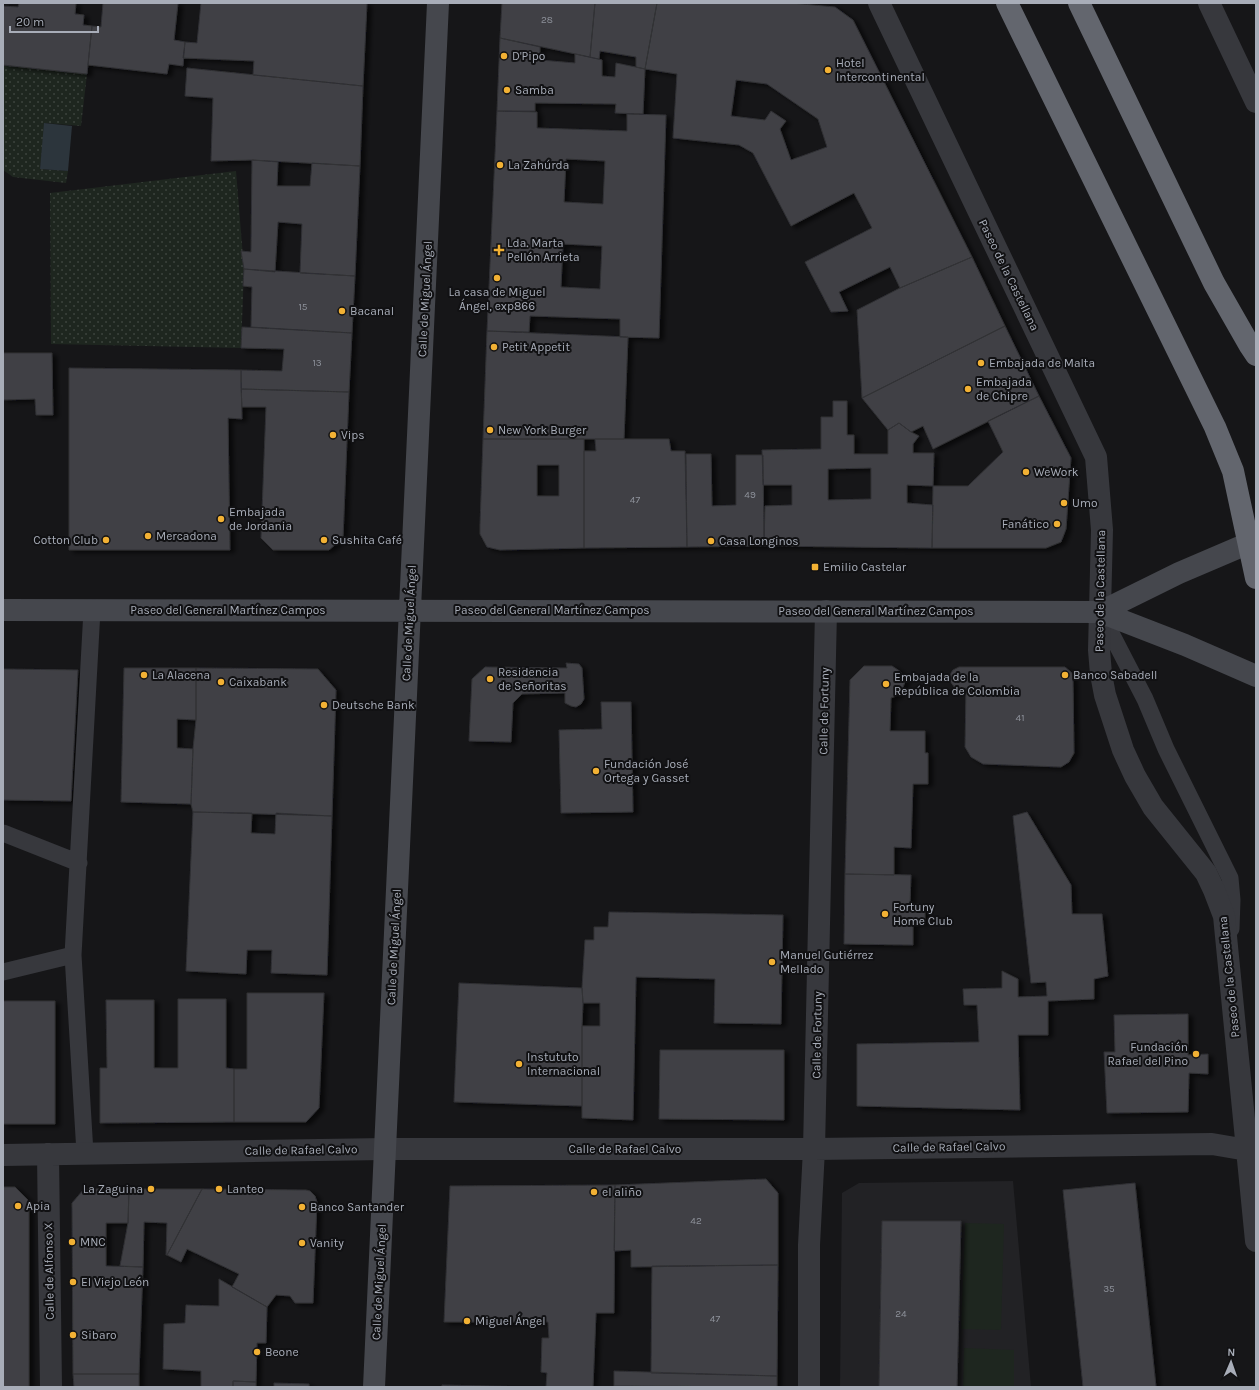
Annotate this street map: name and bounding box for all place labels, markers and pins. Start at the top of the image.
place label: D'Pipo [512,49,545,63]
marker: D'Pipo [499,51,509,61]
place label: Hotel Intercontinental [836,56,925,84]
marker: Hotel Intercontinental [823,65,833,75]
place label: Samba [515,83,554,97]
marker: Samba [502,85,512,95]
place label: La Zahúrda [508,158,569,172]
marker: La Zahúrda [495,160,505,170]
place label: Lda. Marta Pellón Arrieta [507,236,580,264]
marker: Lda. Marta Pellón Arrieta [494,245,504,255]
marker: La casa de Miguel Ángel, exp866 [492,273,502,283]
place label: La casa de Miguel Ángel, exp866 [448,285,546,313]
place label: Bacanal [350,304,394,318]
marker: Bacanal [337,306,347,316]
place label: Petit Appetit [502,340,570,354]
marker: Petit Appetit [489,342,499,352]
place label: Embajada de Malta [989,356,1095,370]
marker: Embajada de Malta [976,358,986,368]
place label: Embajada de Chipre [976,375,1032,403]
marker: Embajada de Chipre [963,384,973,394]
place label: New York Burger [498,423,587,437]
marker: New York Burger [485,425,495,435]
place label: Vips [341,428,365,442]
marker: Vips [328,430,338,440]
place label: WeWork [1034,465,1079,479]
marker: WeWork [1021,467,1031,477]
place label: Umo [1072,496,1098,510]
marker: Umo [1059,498,1069,508]
place label: Embajada de Jordania [229,505,292,533]
marker: Embajada de Jordania [216,514,226,524]
place label: Fanático [1002,517,1049,531]
marker: Fanático [1052,519,1062,529]
place label: Mercadona [156,529,217,543]
marker: Mercadona [143,531,153,541]
place label: Cotton Club [33,533,98,547]
place label: Sushita Café [332,533,402,547]
place label: Casa Longinos [719,534,799,548]
marker: Cotton Club [101,535,111,545]
marker: Sushita Café [319,535,329,545]
marker: Casa Longinos [706,536,716,546]
place label: Emilio Castelar [823,560,907,574]
marker: Emilio Castelar [810,562,820,572]
place label: Residencia de Señoritas [498,665,567,693]
place label: La Alacena [152,668,210,682]
place label: Banco Sabadell [1073,668,1157,682]
marker: La Alacena [139,670,149,680]
place label: Embajada de la República de Colombia [894,670,1020,698]
marker: Banco Sabadell [1060,670,1070,680]
marker: Residencia de Señoritas [485,674,495,684]
place label: Caixabank [229,675,287,689]
marker: Caixabank [216,677,226,687]
marker: Embajada de la República de Colombia [881,679,891,689]
place label: Deutsche Bank [332,698,415,712]
marker: Deutsche Bank [319,700,329,710]
place label: Fundación José Ortega y Gasset [604,757,690,785]
marker: Fundación José Ortega y Gasset [591,766,601,776]
place label: Fortuny Home Club [893,900,953,928]
marker: Fortuny Home Club [880,909,890,919]
place label: Manuel Gutiérrez Mellado [780,948,874,976]
marker: Manuel Gutiérrez Mellado [767,957,777,967]
place label: Fundación Rafael del Pino [1107,1040,1188,1068]
marker: Fundación Rafael del Pino [1191,1049,1201,1059]
place label: Instututo Internacional [527,1050,600,1078]
marker: Instututo Internacional [514,1059,524,1069]
place label: La Zaguina [83,1182,143,1196]
place label: Lanteo [227,1182,264,1196]
marker: La Zaguina [146,1184,156,1194]
marker: Lanteo [214,1184,224,1194]
place label: el aliño [602,1185,642,1199]
marker: el aliño [589,1187,599,1197]
place label: Apia [26,1199,50,1213]
place label: Banco Santander [310,1200,405,1214]
marker: Apia [13,1201,23,1211]
marker: Banco Santander [297,1202,307,1212]
place label: MNC [80,1235,106,1249]
place label: Vanity [310,1236,344,1250]
marker: MNC [67,1237,77,1247]
marker: Vanity [297,1238,307,1248]
place label: El Viejo León [81,1275,149,1289]
marker: El Viejo León [68,1277,78,1287]
place label: Miguel Ángel [475,1313,546,1328]
marker: Miguel Ángel [462,1316,472,1326]
place label: Sibaro [81,1328,116,1342]
marker: Sibaro [68,1330,78,1340]
place label: Beone [265,1345,299,1359]
marker: Beone [252,1347,262,1357]

